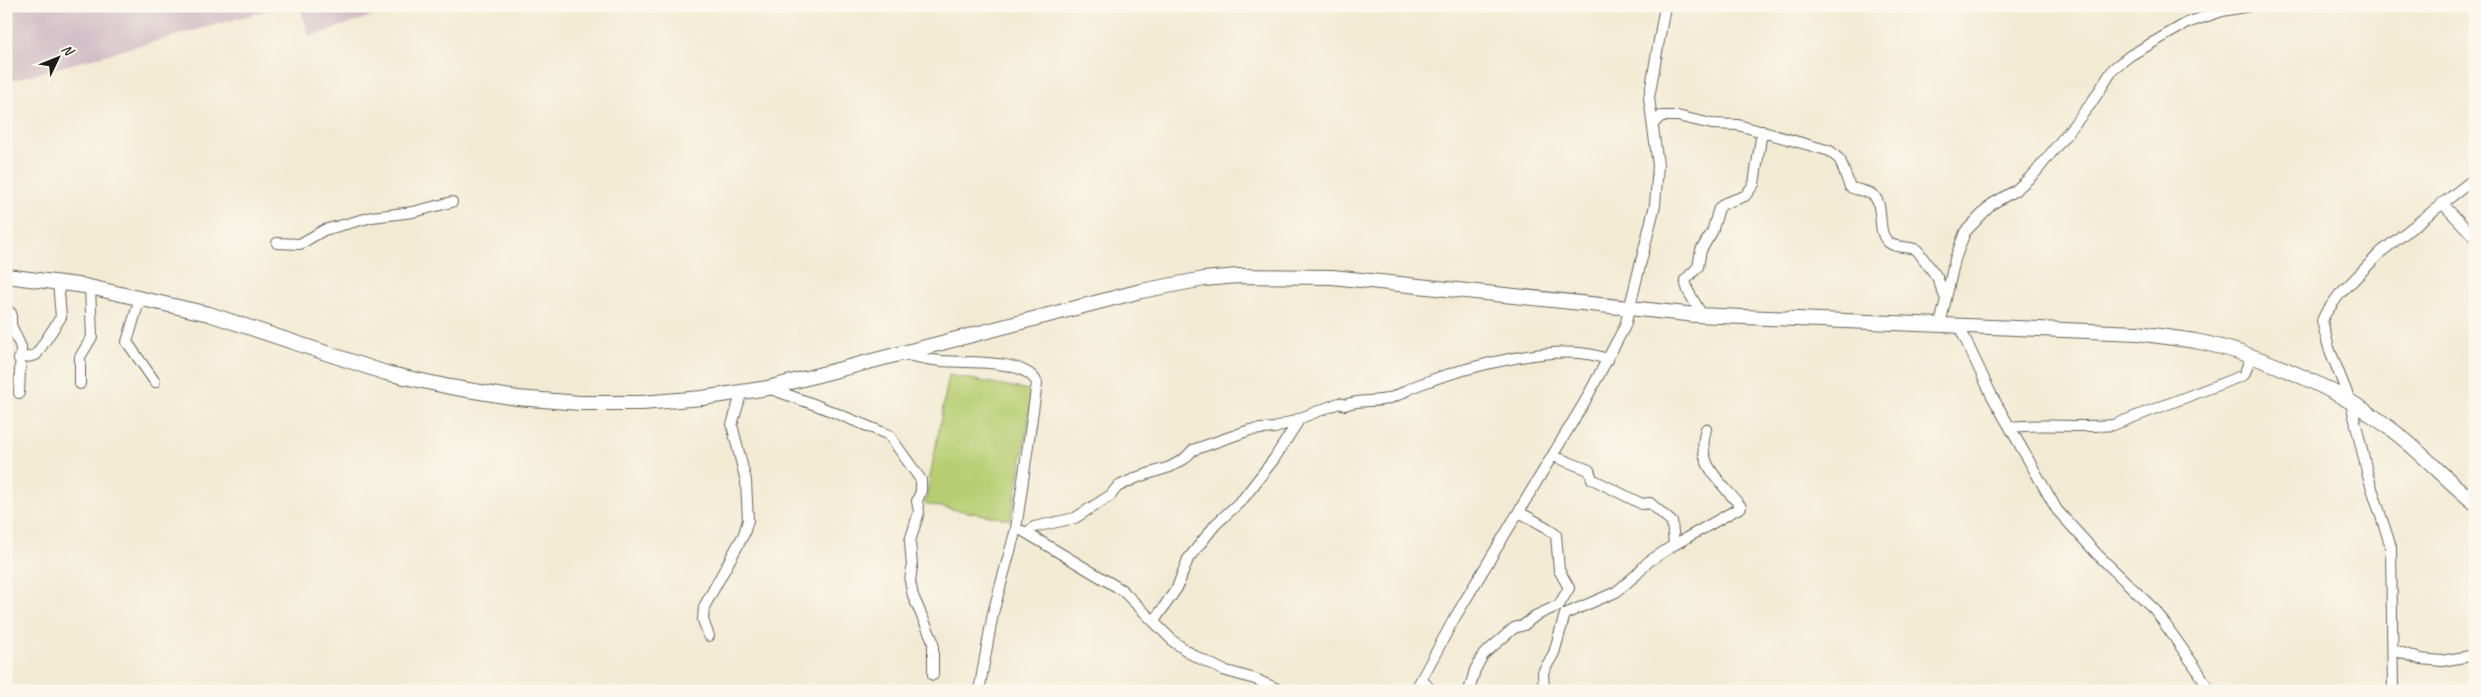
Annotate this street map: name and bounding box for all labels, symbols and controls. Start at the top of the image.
north arrow [32,32,82,82]
text: N [58,41,78,60]

